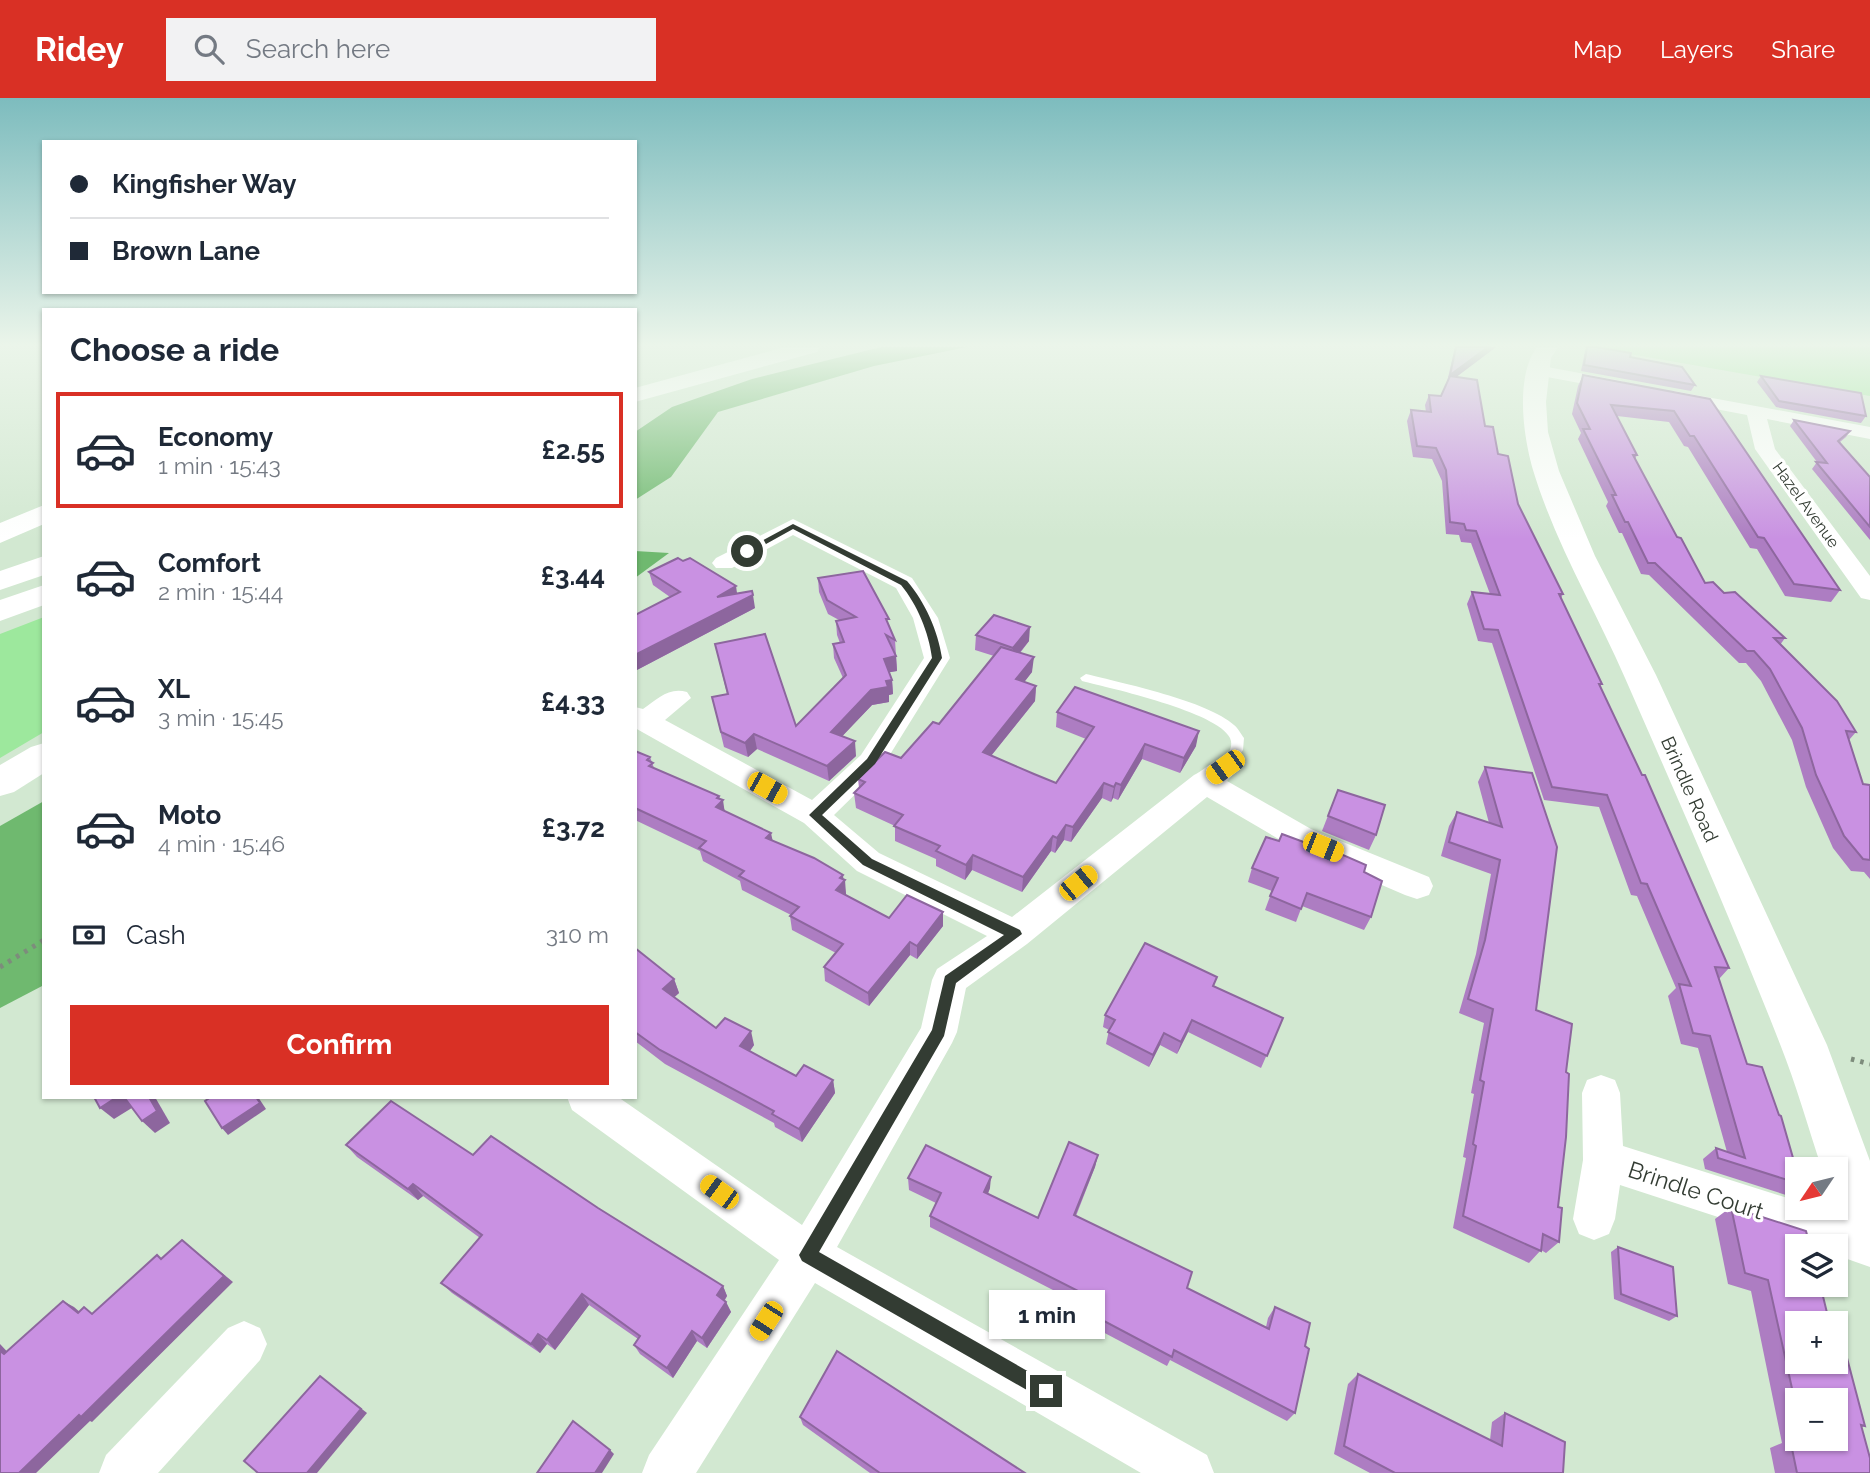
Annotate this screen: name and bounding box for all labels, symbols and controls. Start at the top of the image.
search box [166,18,656,81]
text: Ridey [35,30,124,69]
icon: search [190,30,228,68]
text: Search here [246,34,390,64]
text: Map [1573,35,1622,64]
text: Layers [1660,35,1733,64]
text: Share [1771,35,1835,64]
text: Kingfisher Way [112,169,297,199]
text: Brown Lane [112,236,260,266]
text: Choose a ride [70,331,279,368]
icon: car [74,419,137,482]
text: Economy [158,422,273,452]
text: £2.55 [542,435,605,465]
text: 1 min · 15:43 [158,452,281,479]
street label: Hazel Avenue [1769,459,1843,551]
route start [731,535,763,567]
icon: car [74,545,137,608]
text: Comfort [158,548,261,578]
text: £3.44 [541,561,605,591]
text: 2 min · 15:44 [158,578,283,605]
icon: car [74,671,137,734]
text: XL [158,674,190,704]
text: £4.33 [541,687,605,717]
text: 3 min · 15:45 [158,704,284,731]
street label: Brindle Road [1657,733,1723,845]
car [1202,746,1249,788]
car [744,769,791,807]
icon: car [74,797,137,860]
text: Moto [158,800,221,830]
text: £3.72 [542,813,605,843]
car [1300,829,1347,865]
text: 4 min · 15:46 [158,830,285,857]
car [1056,862,1101,904]
icon: cash [70,916,108,954]
text: Cash [126,920,186,950]
text: 310 m [546,921,609,948]
button: Confirm [70,1005,609,1085]
street label: Brindle Court [1625,1155,1767,1225]
north arrow [1785,1157,1848,1220]
map controls [1785,1157,1848,1451]
car [696,1171,743,1213]
button: layers [1785,1234,1848,1297]
callout: 1 min [988,1290,1104,1338]
car [746,1298,787,1344]
text: 1 min [1018,1301,1076,1328]
button: + [1785,1311,1848,1374]
route end [1030,1375,1062,1407]
button: − [1785,1388,1848,1451]

